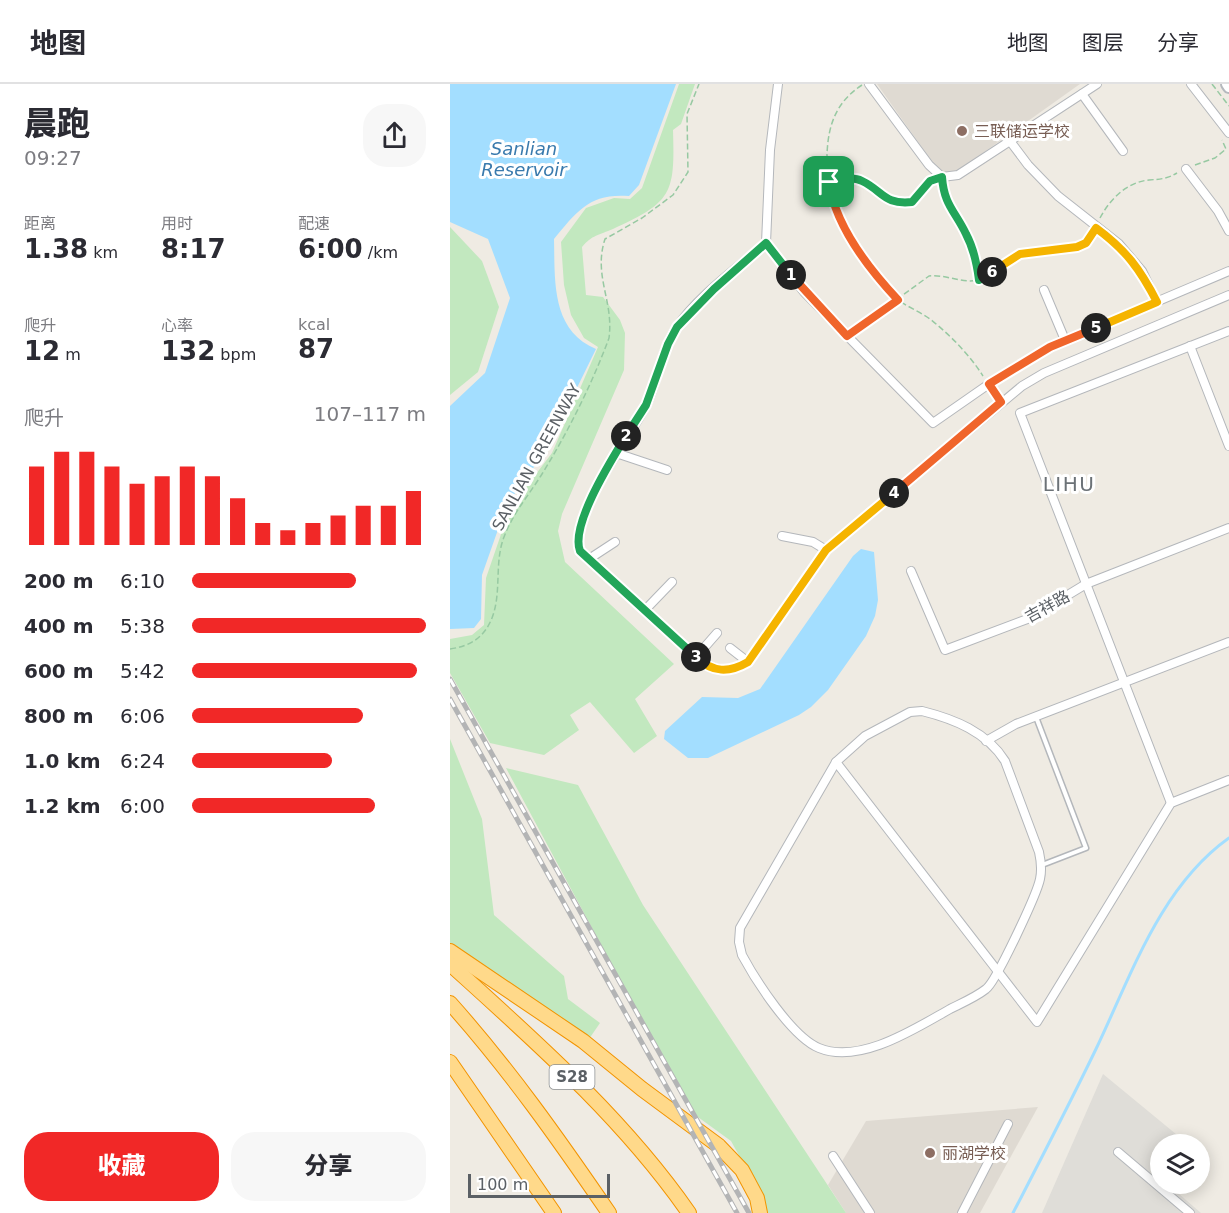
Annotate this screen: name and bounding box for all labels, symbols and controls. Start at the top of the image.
text: 地图 [30,27,86,60]
text: 地图 [1007,31,1049,55]
text: 图层 [1082,31,1124,55]
text: 分享 [1157,31,1199,55]
text: 晨跑 [24,104,90,143]
button: share [363,104,426,167]
place label: 三联储运学校 [974,122,1070,141]
marker: 三联储运学校 [955,124,969,138]
water label: Sanlian Reservoir [481,138,568,180]
text: 09:27 [24,146,82,170]
pin [803,156,854,207]
icon: arrive [812,165,845,198]
text: 距离 [24,214,56,233]
text: 用时 [161,214,193,233]
text: 配速 [298,214,330,233]
text: 1.38 [24,234,88,264]
text: 8:17 [161,234,226,264]
text: 6:00 [298,234,363,264]
text: km [88,243,118,262]
text: /km [363,243,398,262]
pin: 6 [977,257,1007,287]
pin: 1 [776,260,806,290]
text: 6 [986,262,998,281]
text: 1 [785,265,797,284]
pin: 5 [1081,313,1111,343]
text: kcal [298,315,330,334]
text: 爬升 [24,316,56,335]
text: 心率 [161,316,193,335]
text: 5 [1090,318,1102,337]
text: 87 [298,334,334,364]
text: 12 [24,336,60,366]
text: 132 [161,336,215,366]
text: m [60,345,81,364]
text: bpm [215,345,256,364]
street label: SANLIAN GREENWAY [488,380,585,534]
text: 107–117 m [314,402,426,426]
text: 爬升 [24,406,64,430]
pin: 2 [611,421,641,451]
text: 2 [620,426,632,445]
district label: LIHU [1043,472,1095,496]
pin: 4 [879,478,909,508]
text: 4 [888,483,900,502]
text: 200 m [24,569,94,593]
text: 6:10 [120,569,165,593]
street label: 吉祥路 [1022,586,1073,626]
text: 400 m [24,614,94,638]
text: 5:38 [120,614,165,638]
pin: 3 [681,642,711,672]
text: 3 [690,647,702,666]
text: 600 m [24,659,94,683]
text: 5:42 [120,659,165,683]
text: 800 m [24,704,94,728]
text: 6:06 [120,704,165,728]
text: 1.0 km [24,749,101,773]
text: 6:24 [120,749,165,773]
text: 1.2 km [24,794,101,818]
text: 6:00 [120,794,165,818]
road number: S28 [550,1065,594,1089]
button: 收藏 [24,1132,219,1201]
button: 分享 [231,1132,426,1201]
map controls [1150,1134,1210,1194]
button: layers [1150,1134,1210,1194]
place label: 丽湖学校 [942,1144,1006,1163]
marker: 丽湖学校 [923,1146,937,1160]
scale bar [468,1171,610,1198]
text: 100 m [477,1175,528,1194]

